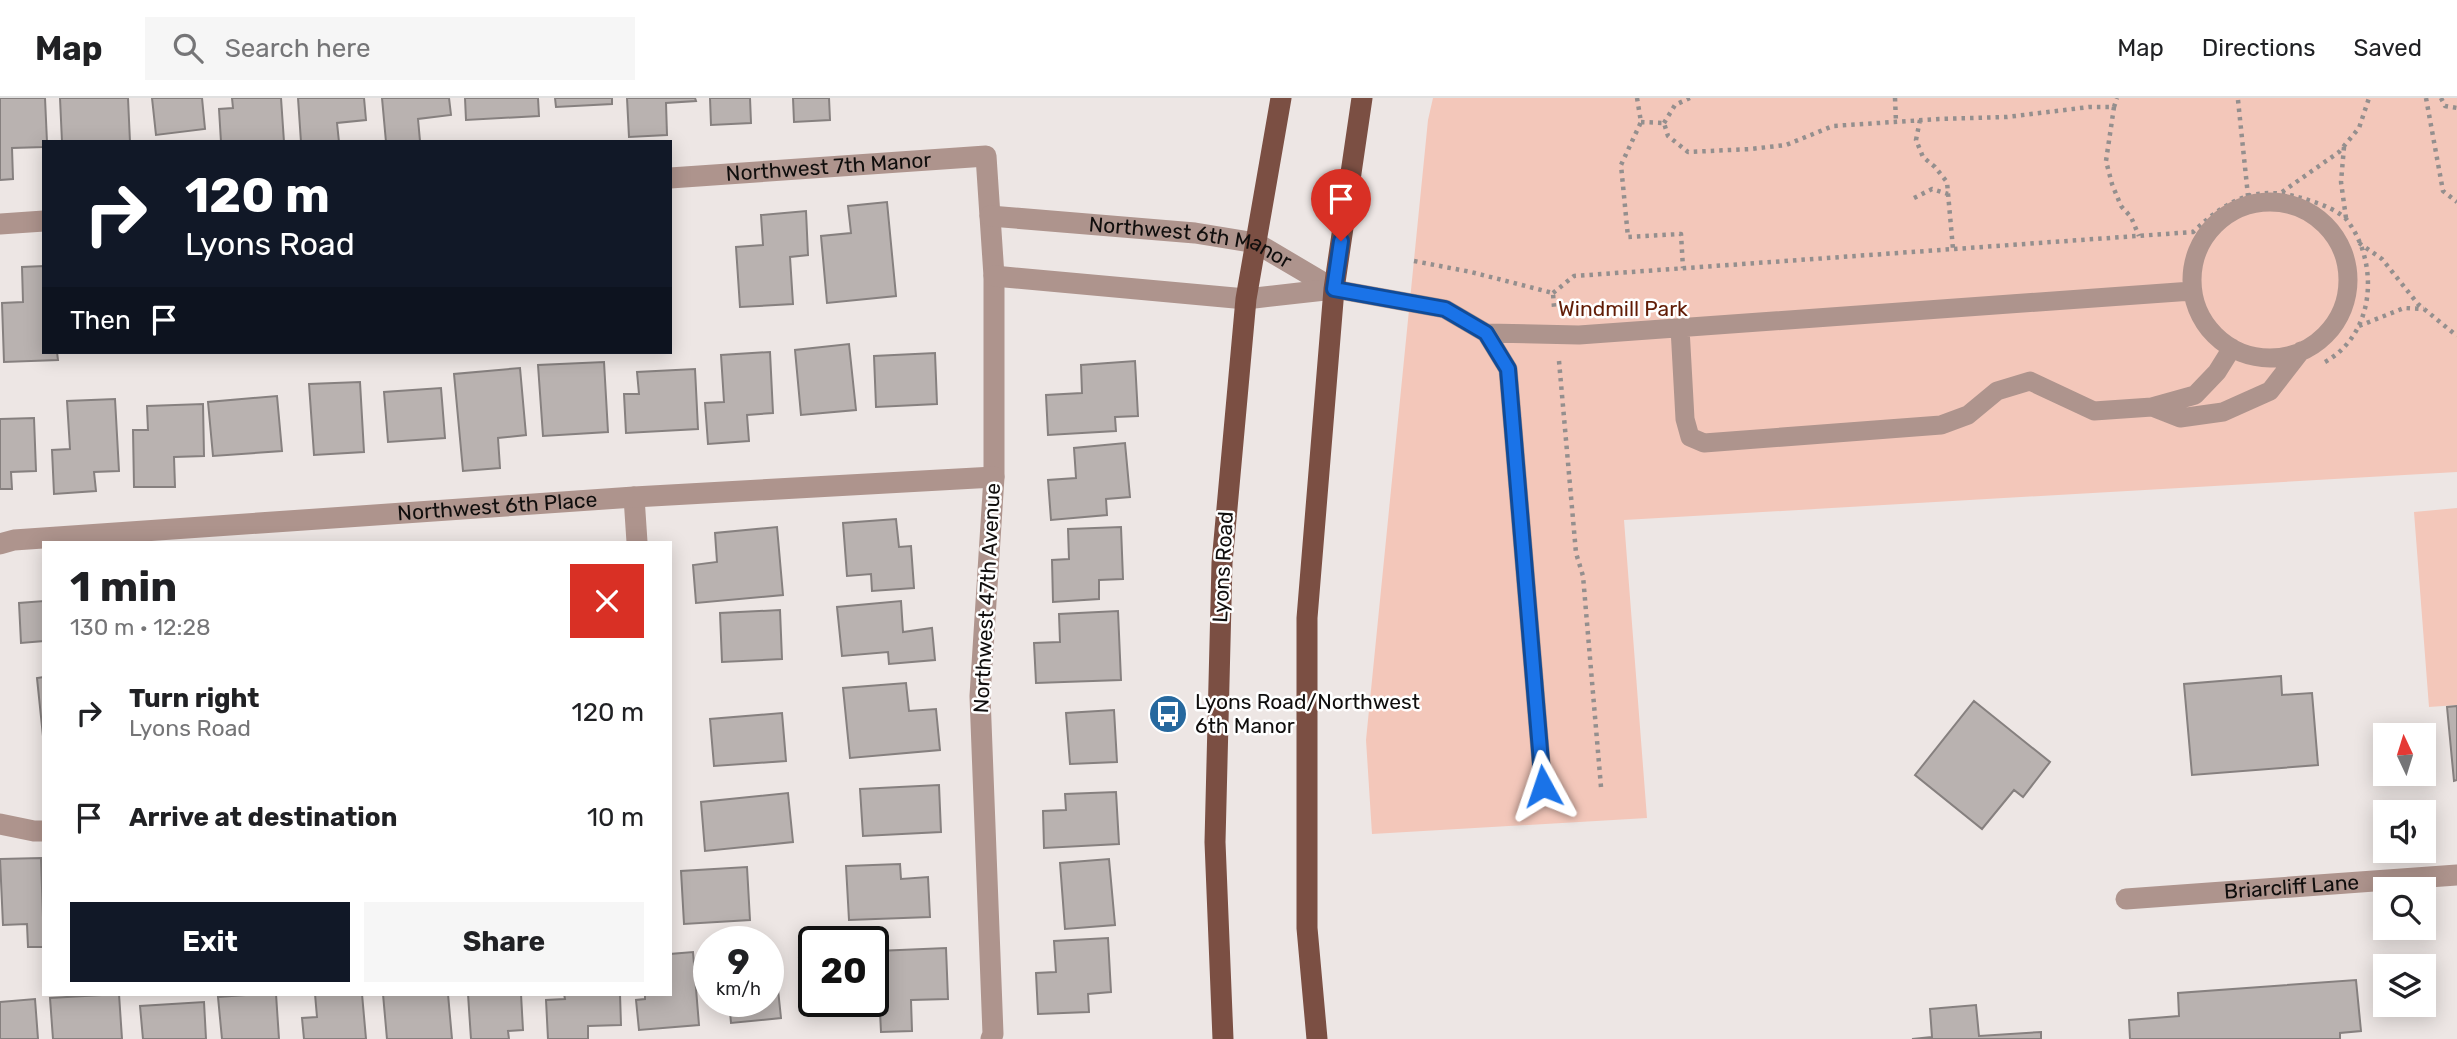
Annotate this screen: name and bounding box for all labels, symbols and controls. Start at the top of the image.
search box [145,17,635,80]
text: Map [35,29,103,68]
icon: search [169,29,207,67]
text: Search here [225,33,370,64]
text: Map [2117,34,2164,62]
text: Directions [2202,34,2315,62]
text: Saved [2353,34,2422,62]
street label: Northwest 7th Manor [725,147,932,186]
text: 120 m [185,166,330,224]
icon: right [70,168,161,259]
pin [1311,169,1371,241]
icon: arrive [1322,180,1360,218]
street label: Northwest 6th Manor [1088,211,1297,273]
text: Lyons Road [185,225,355,263]
park label: Windmill Park [1558,296,1688,321]
icon: arrive [145,301,183,339]
text: Then [70,305,131,336]
street label: Northwest 47th Avenue [968,482,1005,714]
street label: Northwest 6th Place [396,487,598,525]
street label: Lyons Road [1207,511,1238,623]
text: 1 min [70,562,177,612]
button: close [570,564,644,638]
text: 130 m · 12:28 [70,613,211,641]
text: Turn right [129,683,259,714]
place label: Lyons Road/Northwest 6th Manor [1195,689,1420,738]
bus stop icon: Lyons Road/Northwest 6th Manor [1147,693,1189,735]
icon: right [70,694,108,732]
text: 120 m [572,697,644,728]
text: Lyons Road [129,714,251,742]
north arrow [2373,723,2436,786]
map controls [2373,723,2436,1017]
position arrow [1506,749,1580,823]
icon: arrive [70,799,108,837]
button: sound [2373,800,2436,863]
text: Arrive at destination [129,802,397,833]
text: 10 m [587,802,644,833]
street label: Briarcliff Lane [2223,869,2360,904]
button: search [2373,877,2436,940]
button: Exit [70,902,350,982]
button: Share [364,902,644,982]
speed limit sign: 20 [798,926,889,1017]
text: 9 [727,941,750,983]
button: layers [2373,954,2436,1017]
text: km/h [716,978,761,1000]

